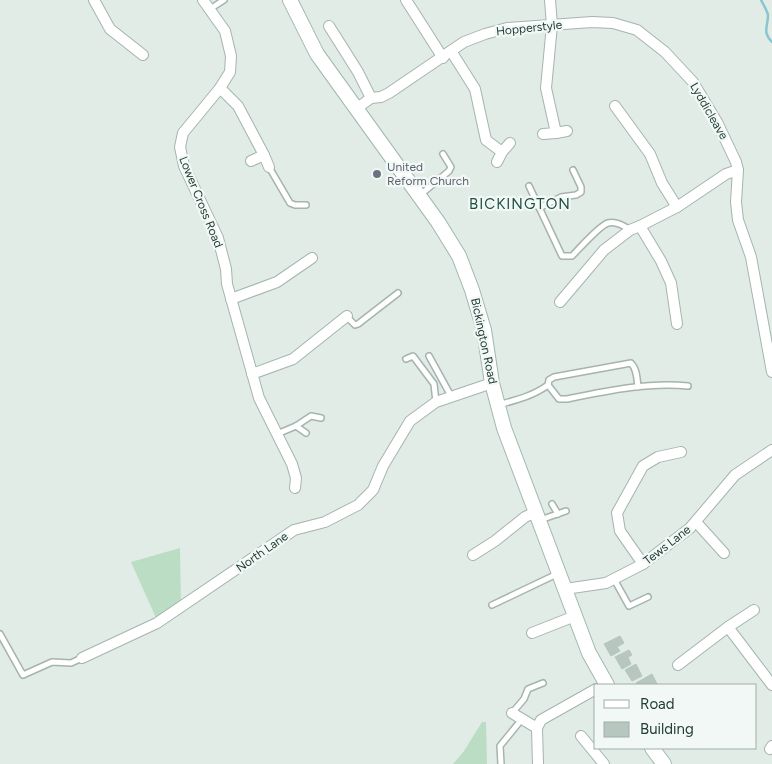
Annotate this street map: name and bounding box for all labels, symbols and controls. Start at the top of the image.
street label: Hopperstyle [495,18,563,38]
street label: Lyddicleave [687,80,731,142]
street label: Lower Cross Road [176,154,226,250]
place label: United Reform Church [387,160,469,188]
marker: United Reform Church [371,168,383,180]
district label: BICKINGTON [469,195,571,213]
street label: Bickington Road [468,297,500,385]
street label: Tews Lane [641,522,694,568]
street label: North Lane [233,529,291,575]
legend [594,684,757,749]
text: Road [640,695,675,713]
text: Building [640,720,694,738]

